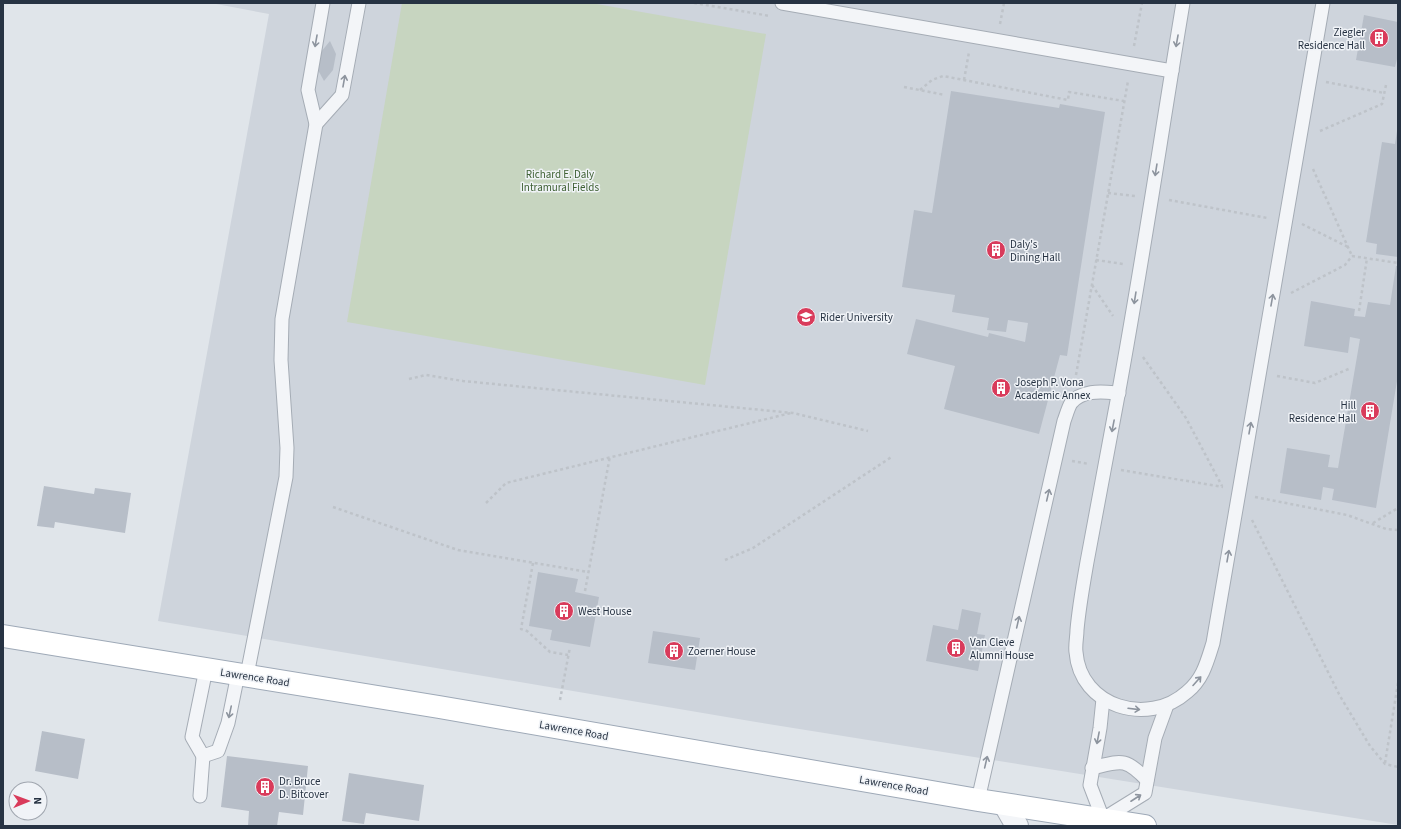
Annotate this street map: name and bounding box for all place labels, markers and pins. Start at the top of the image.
place label: Ziegler Residence Hall [1298,25,1365,53]
building icon: Ziegler Residence Hall [1368,27,1390,49]
place label: Daly's Dining Hall [1010,237,1060,265]
building icon: Daly's Dining Hall [985,239,1007,261]
school or university icon: Rider University [795,306,817,328]
place label: Rider University [820,310,893,325]
place label: Joseph P. Vona Academic Annex [1015,375,1090,403]
building icon: Joseph P. Vona Academic Annex [990,377,1012,399]
place label: Hill Residence Hall [1289,398,1356,426]
building icon: Hill Residence Hall [1359,400,1381,422]
building icon: West House [553,600,575,622]
place label: West House [578,604,632,619]
place label: Van Cleve Alumni House [970,635,1035,663]
building icon: Van Cleve Alumni House [945,637,967,659]
building icon: Zoerner House [663,640,685,662]
place label: Zoerner House [688,644,756,659]
place label: Dr. Bruce D. Bitcover [279,774,329,802]
building icon: Dr. Bruce D. Bitcover [254,776,276,798]

